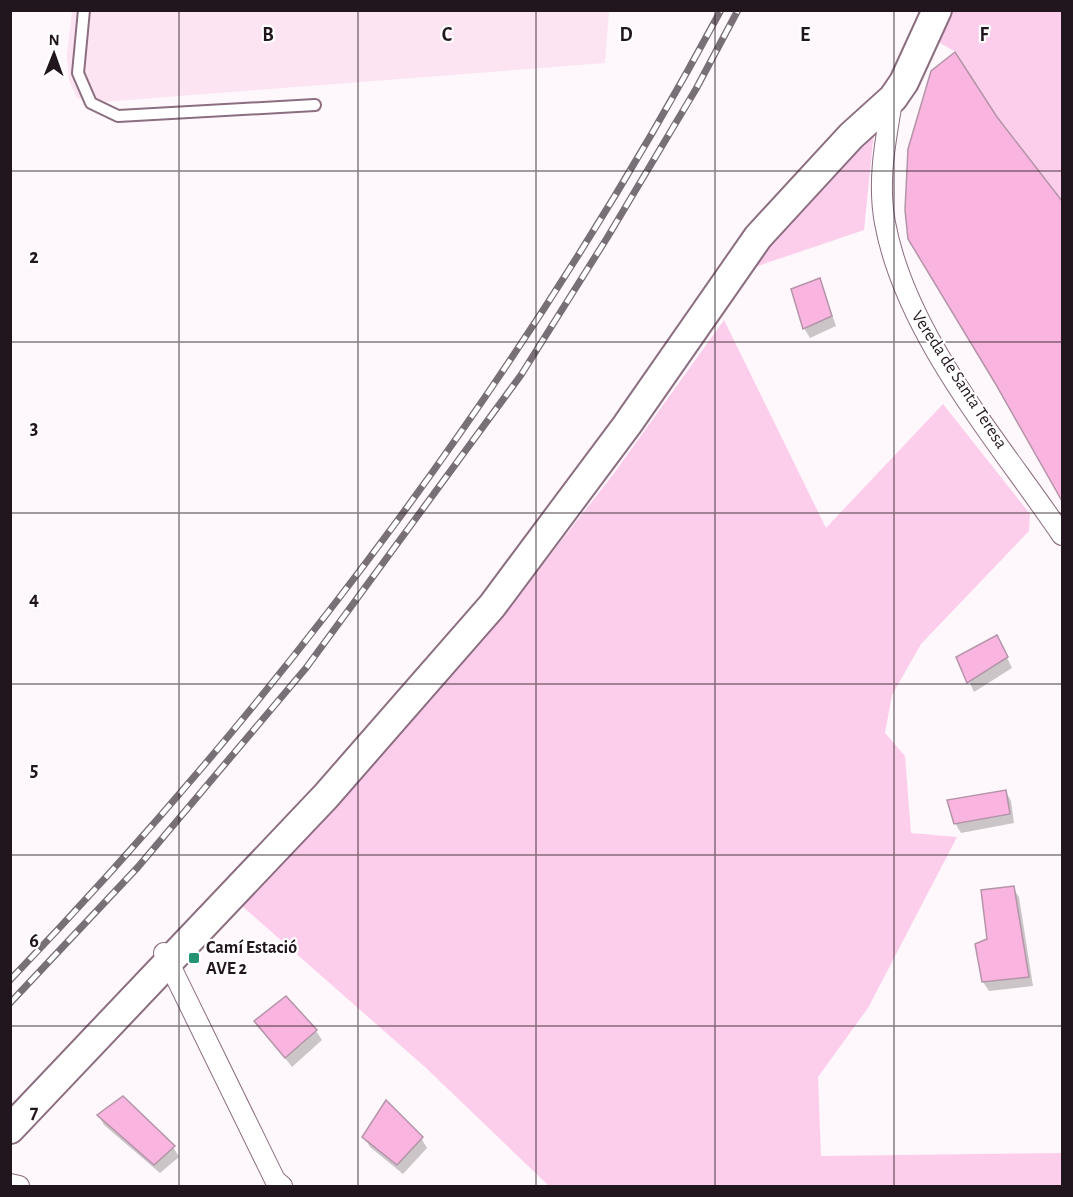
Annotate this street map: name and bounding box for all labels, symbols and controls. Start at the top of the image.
north arrow [24,24,84,84]
text: B [262,25,274,45]
text: C [442,25,453,45]
text: D [619,25,633,45]
text: E [800,25,810,45]
text: F [979,25,989,45]
text: N [49,32,60,48]
text: 2 [29,247,39,267]
street label: Vereda de Santa Teresa [908,308,1010,452]
text: 3 [30,418,38,438]
text: 4 [29,589,39,609]
text: 5 [30,760,38,780]
text: 6 [29,931,39,951]
place label: Camí Estació AVE 2 [206,939,297,978]
marker: Camí Estació AVE 2 [187,951,201,965]
text: 7 [30,1102,39,1122]

